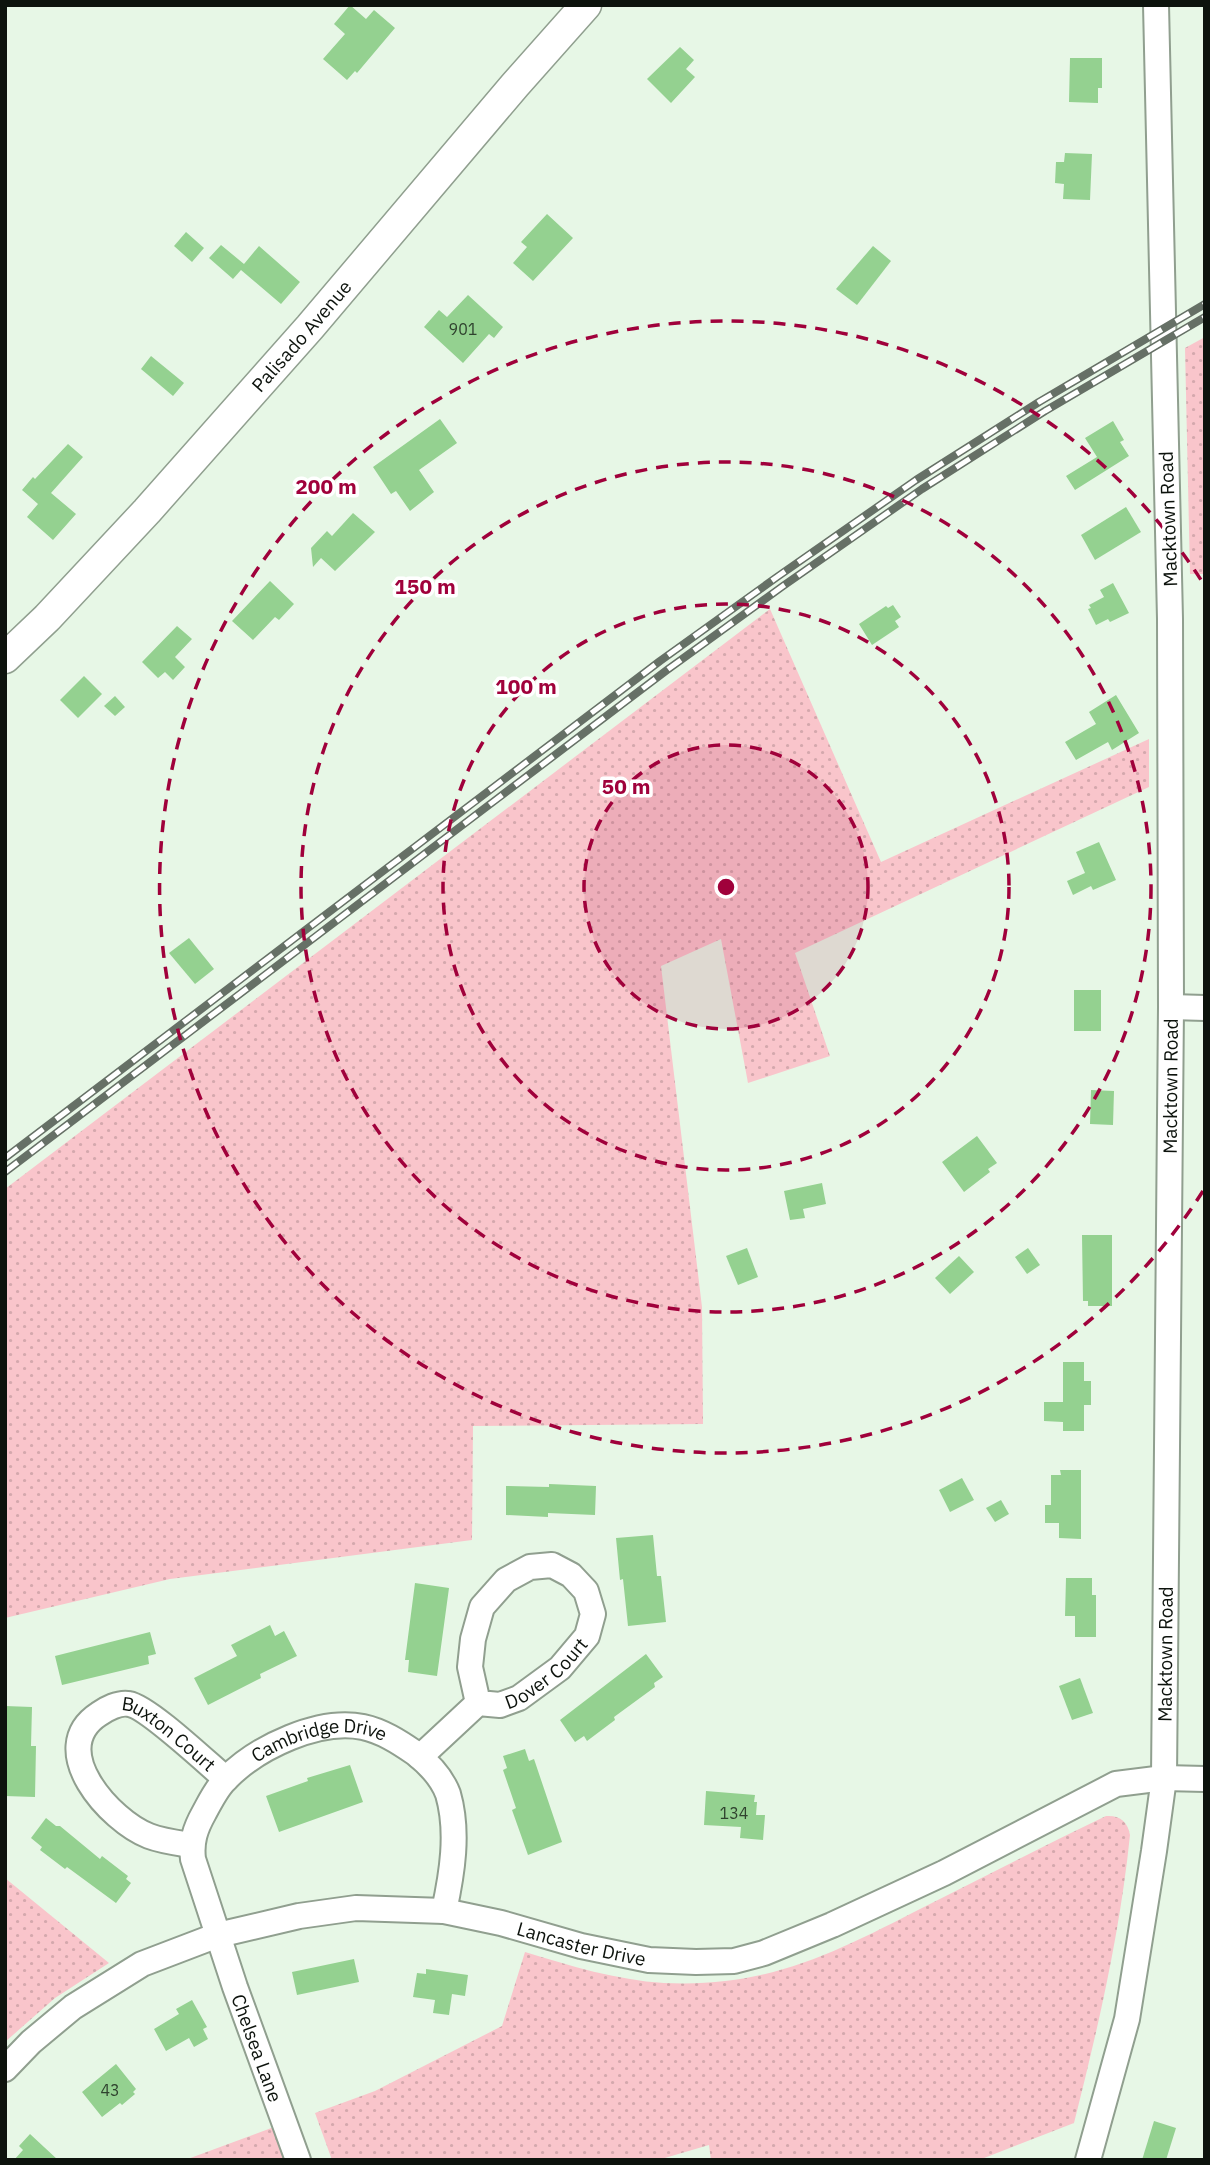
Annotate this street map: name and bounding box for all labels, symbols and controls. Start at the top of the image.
street label: Palisado Avenue [246,275,357,397]
house number: 901 [449,319,477,339]
street label: Macktown Road [1154,451,1182,587]
text: 200 m [295,472,357,500]
text: 150 m [394,572,456,600]
text: 100 m [495,672,557,700]
text: 50 m [602,772,650,800]
centre of rings [714,875,738,899]
street label: Macktown Road [1158,1018,1183,1154]
street label: Macktown Road [1153,1586,1178,1722]
street label: Dover Court [501,1633,593,1714]
street label: Buxton Court [120,1691,221,1776]
street label: Cambridge Drive [246,1713,391,1767]
house number: 134 [720,1803,748,1823]
street label: Lancaster Drive [514,1916,648,1971]
street label: Chelsea Lane [226,1991,288,2105]
house number: 43 [100,2080,120,2100]

